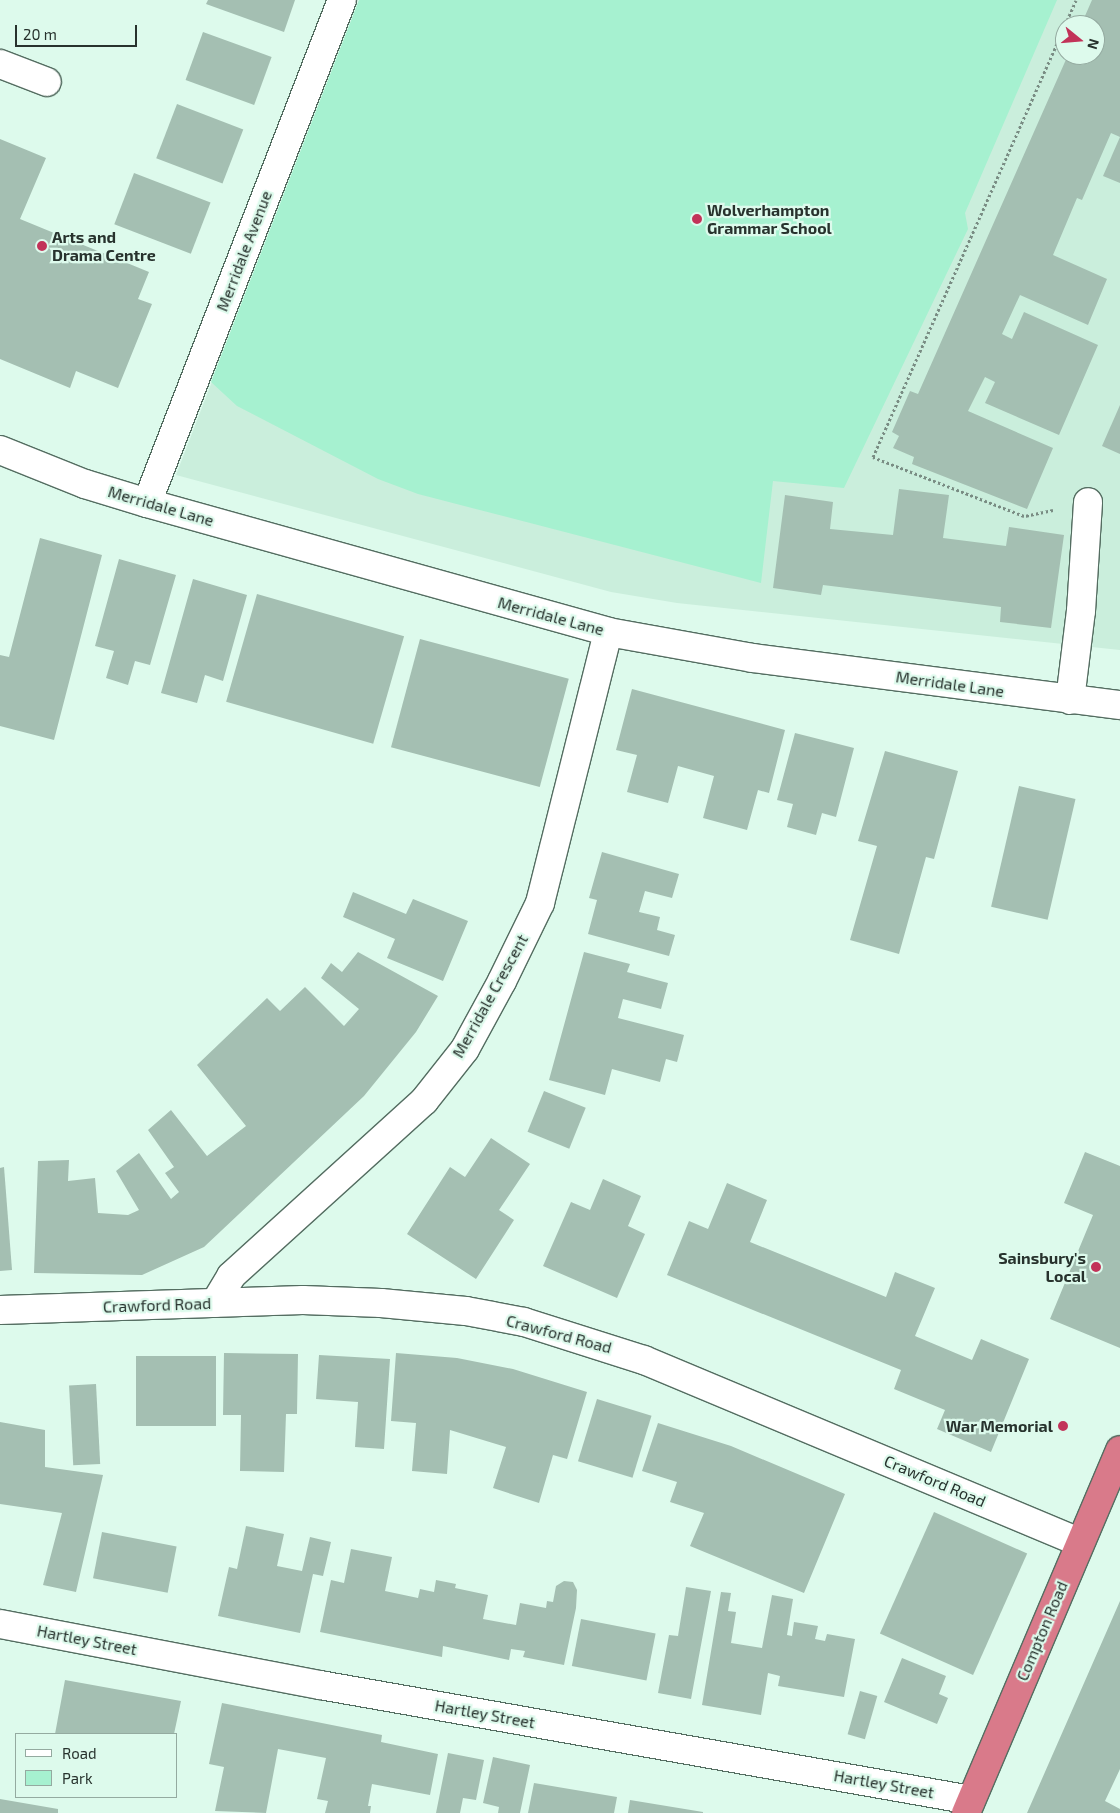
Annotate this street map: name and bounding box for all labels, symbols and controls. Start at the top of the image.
scale bar [18,15,140,47]
north arrow [1055,15,1105,65]
text: 20 m [23,25,57,43]
text: N [1084,37,1103,52]
street label: Merridale Avenue [212,188,276,314]
place label: Wolverhampton Grammar School [707,200,832,238]
marker: Wolverhampton Grammar School [691,213,703,225]
place label: Arts and Drama Centre [52,227,156,265]
marker: Arts and Drama Centre [36,240,48,252]
street label: Merridale Lane [106,482,216,530]
street label: Merridale Lane [496,593,606,639]
street label: Merridale Lane [895,667,1005,701]
street label: Merridale Crescent [448,931,532,1061]
place label: Sainsbury's Local [998,1248,1086,1286]
marker: Sainsbury's Local [1090,1261,1102,1273]
street label: Crawford Road [103,1294,211,1316]
street label: Crawford Road [504,1311,614,1357]
place label: War Memorial [945,1416,1053,1436]
marker: War Memorial [1057,1420,1069,1432]
street label: Crawford Road [881,1451,989,1511]
street label: Compton Road [1012,1578,1072,1684]
street label: Hartley Street [35,1621,139,1659]
street label: Hartley Street [433,1696,537,1732]
legend [15,1733,178,1798]
text: Road [62,1744,97,1762]
street label: Hartley Street [832,1766,936,1802]
text: Park [62,1769,93,1787]

